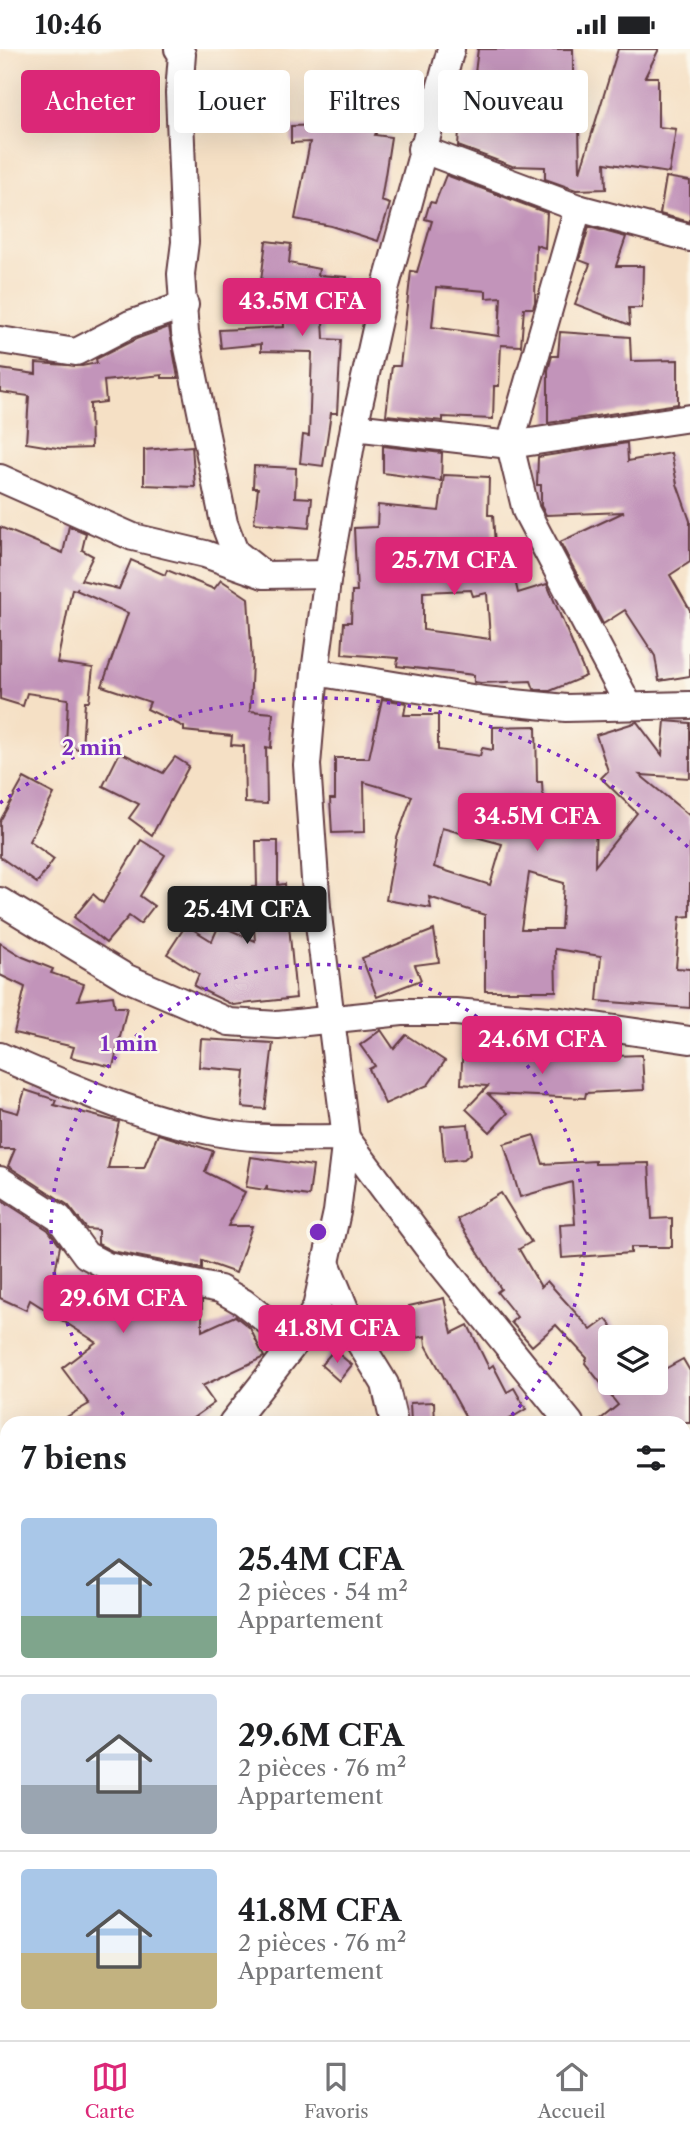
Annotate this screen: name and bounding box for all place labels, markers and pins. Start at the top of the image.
pin: 43.5M CFA [222,279,382,338]
pin: 25.7M CFA [374,538,534,597]
pin: 34.5M CFA [457,793,617,853]
pin: 25.4M CFA [167,887,327,946]
pin: 24.6M CFA [462,1017,622,1076]
centre of rings [306,1220,330,1244]
pin: 29.6M CFA [43,1275,203,1335]
pin: 41.8M CFA [257,1305,417,1365]

